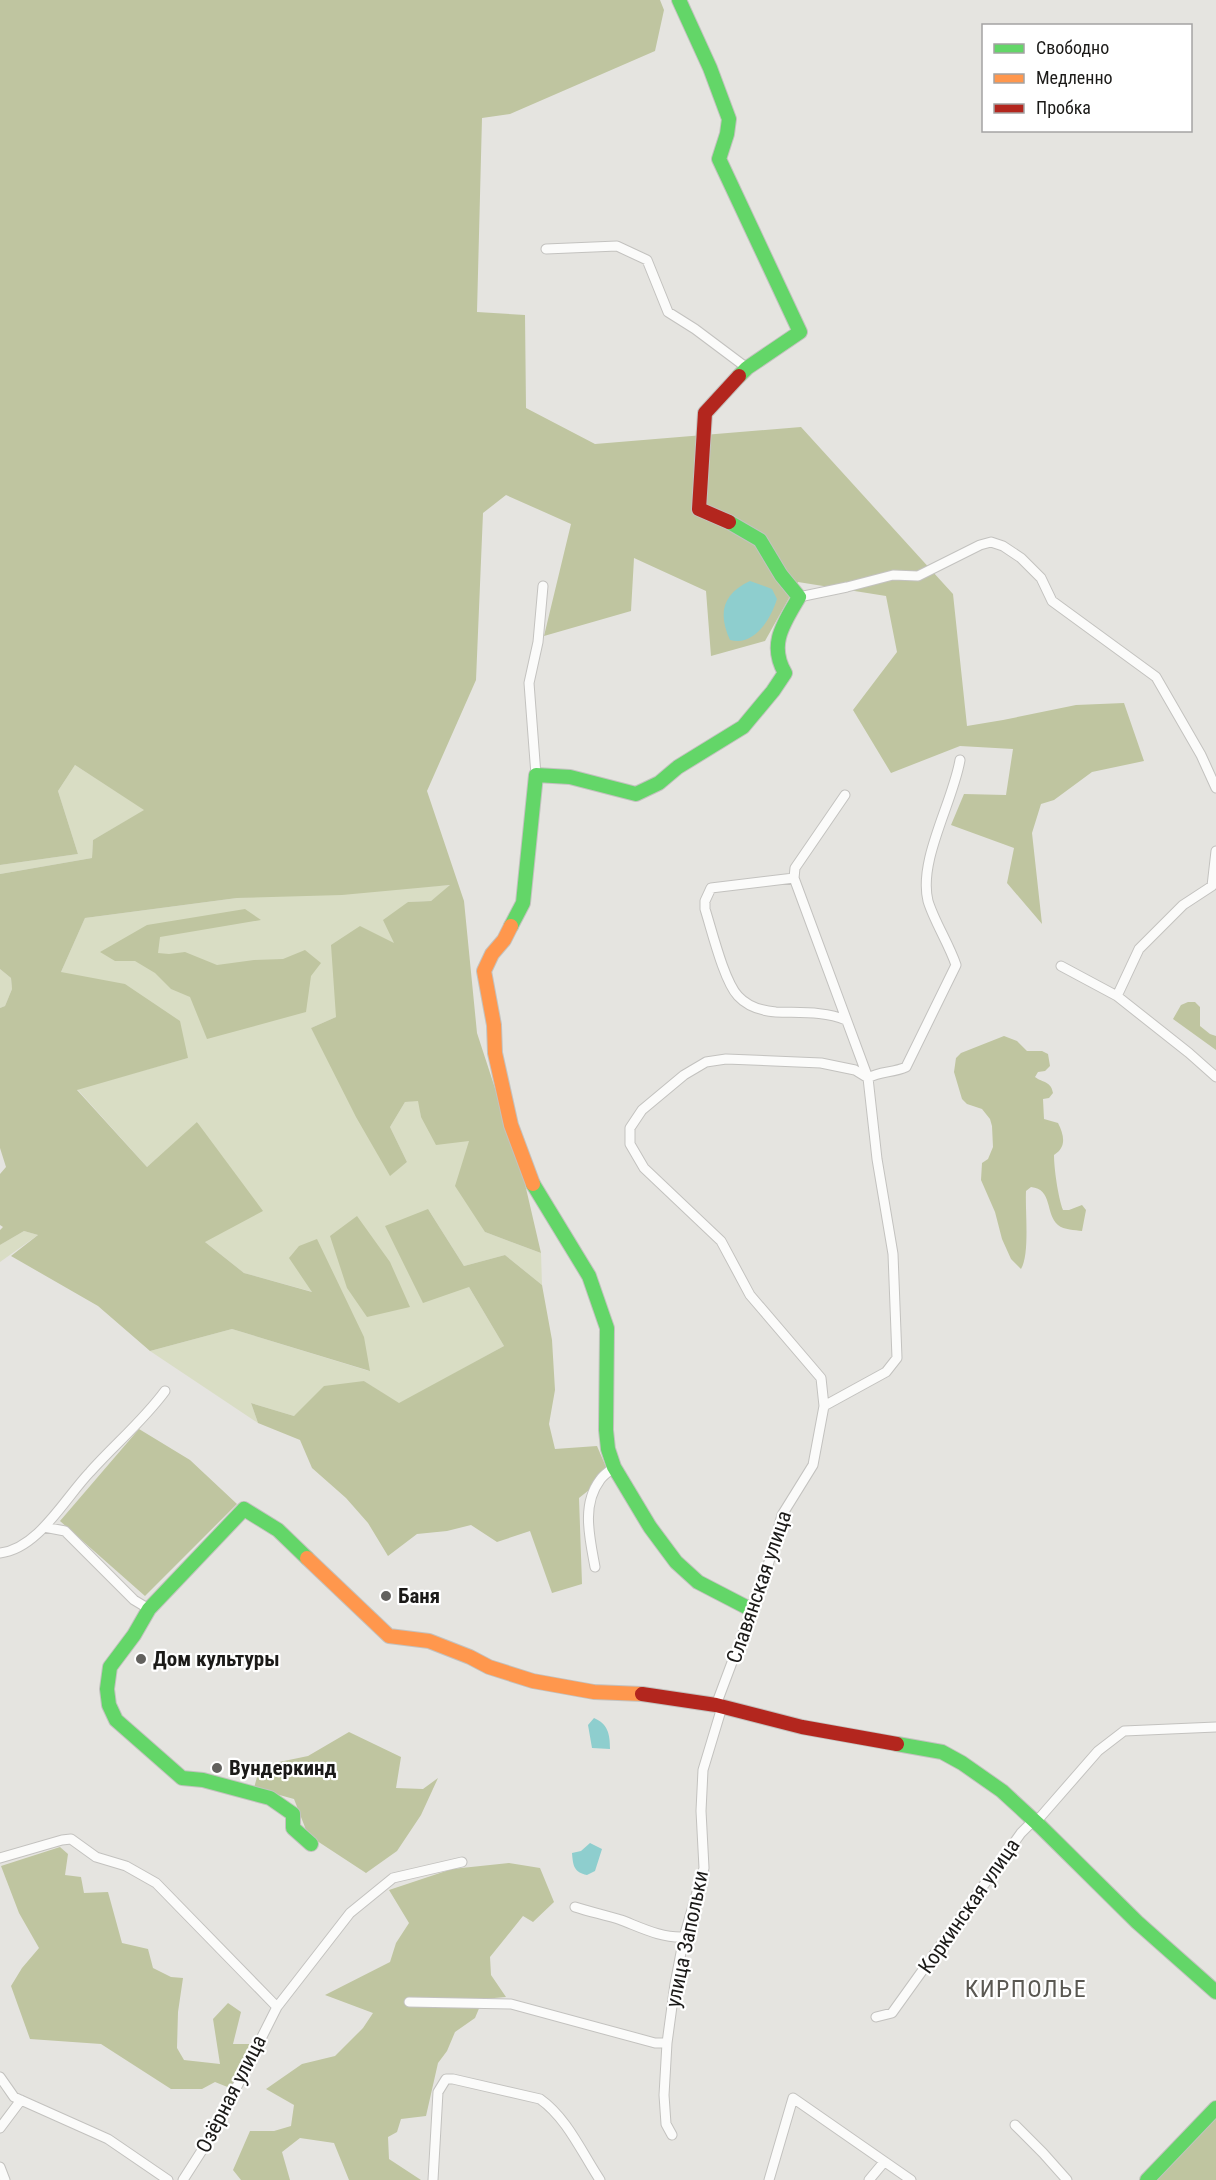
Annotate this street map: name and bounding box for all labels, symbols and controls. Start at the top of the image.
legend [982,24,1192,132]
text: Свободно [1036,37,1109,58]
text: Медленно [1036,67,1113,88]
text: Пробка [1036,97,1091,118]
street label: Славянская улица [722,1508,796,1666]
place label: Баня [398,1584,440,1608]
marker: Баня [379,1589,393,1603]
place label: Дом культуры [153,1647,280,1671]
marker: Дом культуры [134,1652,148,1666]
place label: Вундеркинд [229,1756,336,1780]
marker: Вундеркинд [210,1761,224,1775]
street label: Коркинская улица [913,1834,1025,1978]
street label: улица Запольки [661,1868,713,2010]
district label: КИРПОЛЬЕ [965,1975,1087,2003]
street label: Озёрная улица [191,2031,271,2157]

